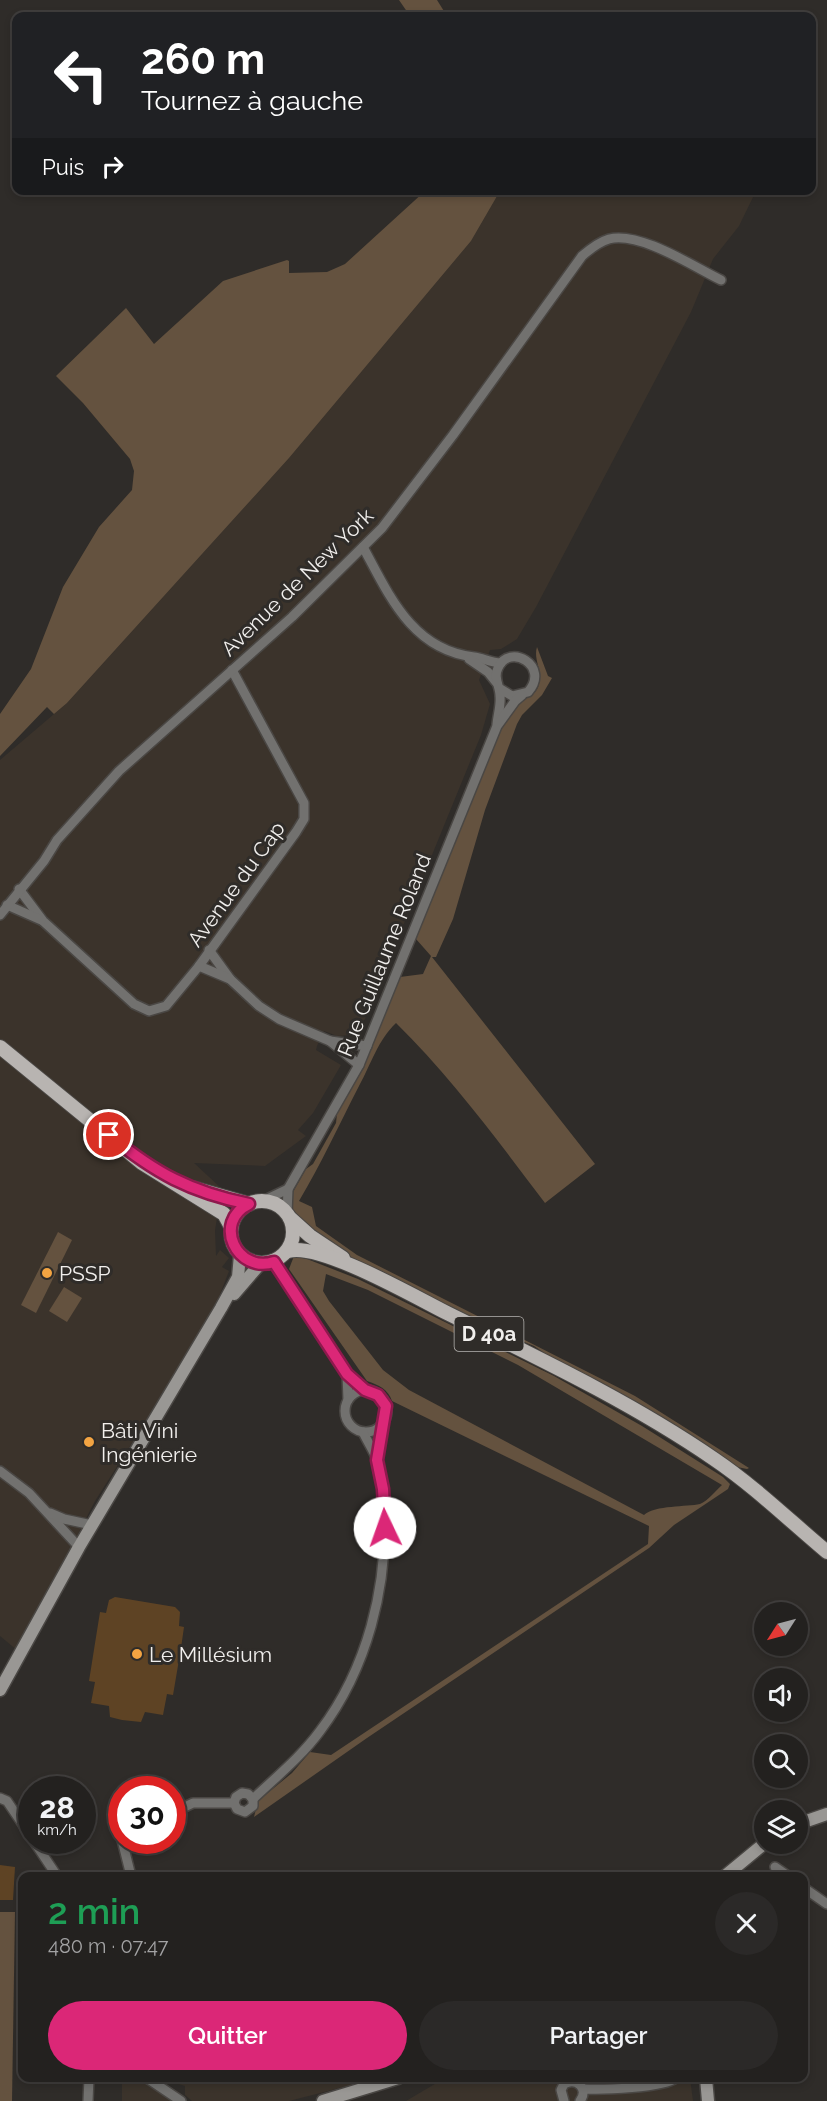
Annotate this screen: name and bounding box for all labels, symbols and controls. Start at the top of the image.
text: 260 m [141,35,265,84]
icon: left [42,36,120,114]
text: Tournez à gauche [141,85,363,116]
icon: right [96,150,129,183]
text: Puis [42,154,84,180]
street label: Avenue de New York [216,503,378,661]
street label: Avenue du Cap [182,816,290,952]
street label: Rue Guillaume Roland [332,850,436,1060]
pin [83,1109,134,1160]
icon: arrive [92,1118,125,1151]
place label: PSSP [59,1261,111,1286]
marker: PSSP [40,1266,54,1280]
road number: D 40a [454,1317,524,1351]
place label: Bâti Vini Ingénierie [101,1418,197,1467]
marker: Bâti Vini Ingénierie [82,1435,96,1449]
position arrow [353,1496,417,1560]
north arrow [754,1602,808,1656]
map controls [754,1602,808,1854]
place label: Le Millésium [149,1642,272,1667]
marker: Le Millésium [130,1647,144,1661]
button: sound [754,1668,808,1722]
button: search [754,1734,808,1788]
speed limit sign: 30 [108,1776,186,1854]
text: 28 [39,1790,75,1825]
button: layers [754,1800,808,1854]
text: km/h [37,1821,77,1839]
text: 2 min [48,1890,140,1932]
button: close [715,1892,778,1955]
text: 480 m · 07:47 [48,1934,169,1958]
button: Quitter [48,2001,407,2070]
button: Partager [419,2001,778,2070]

